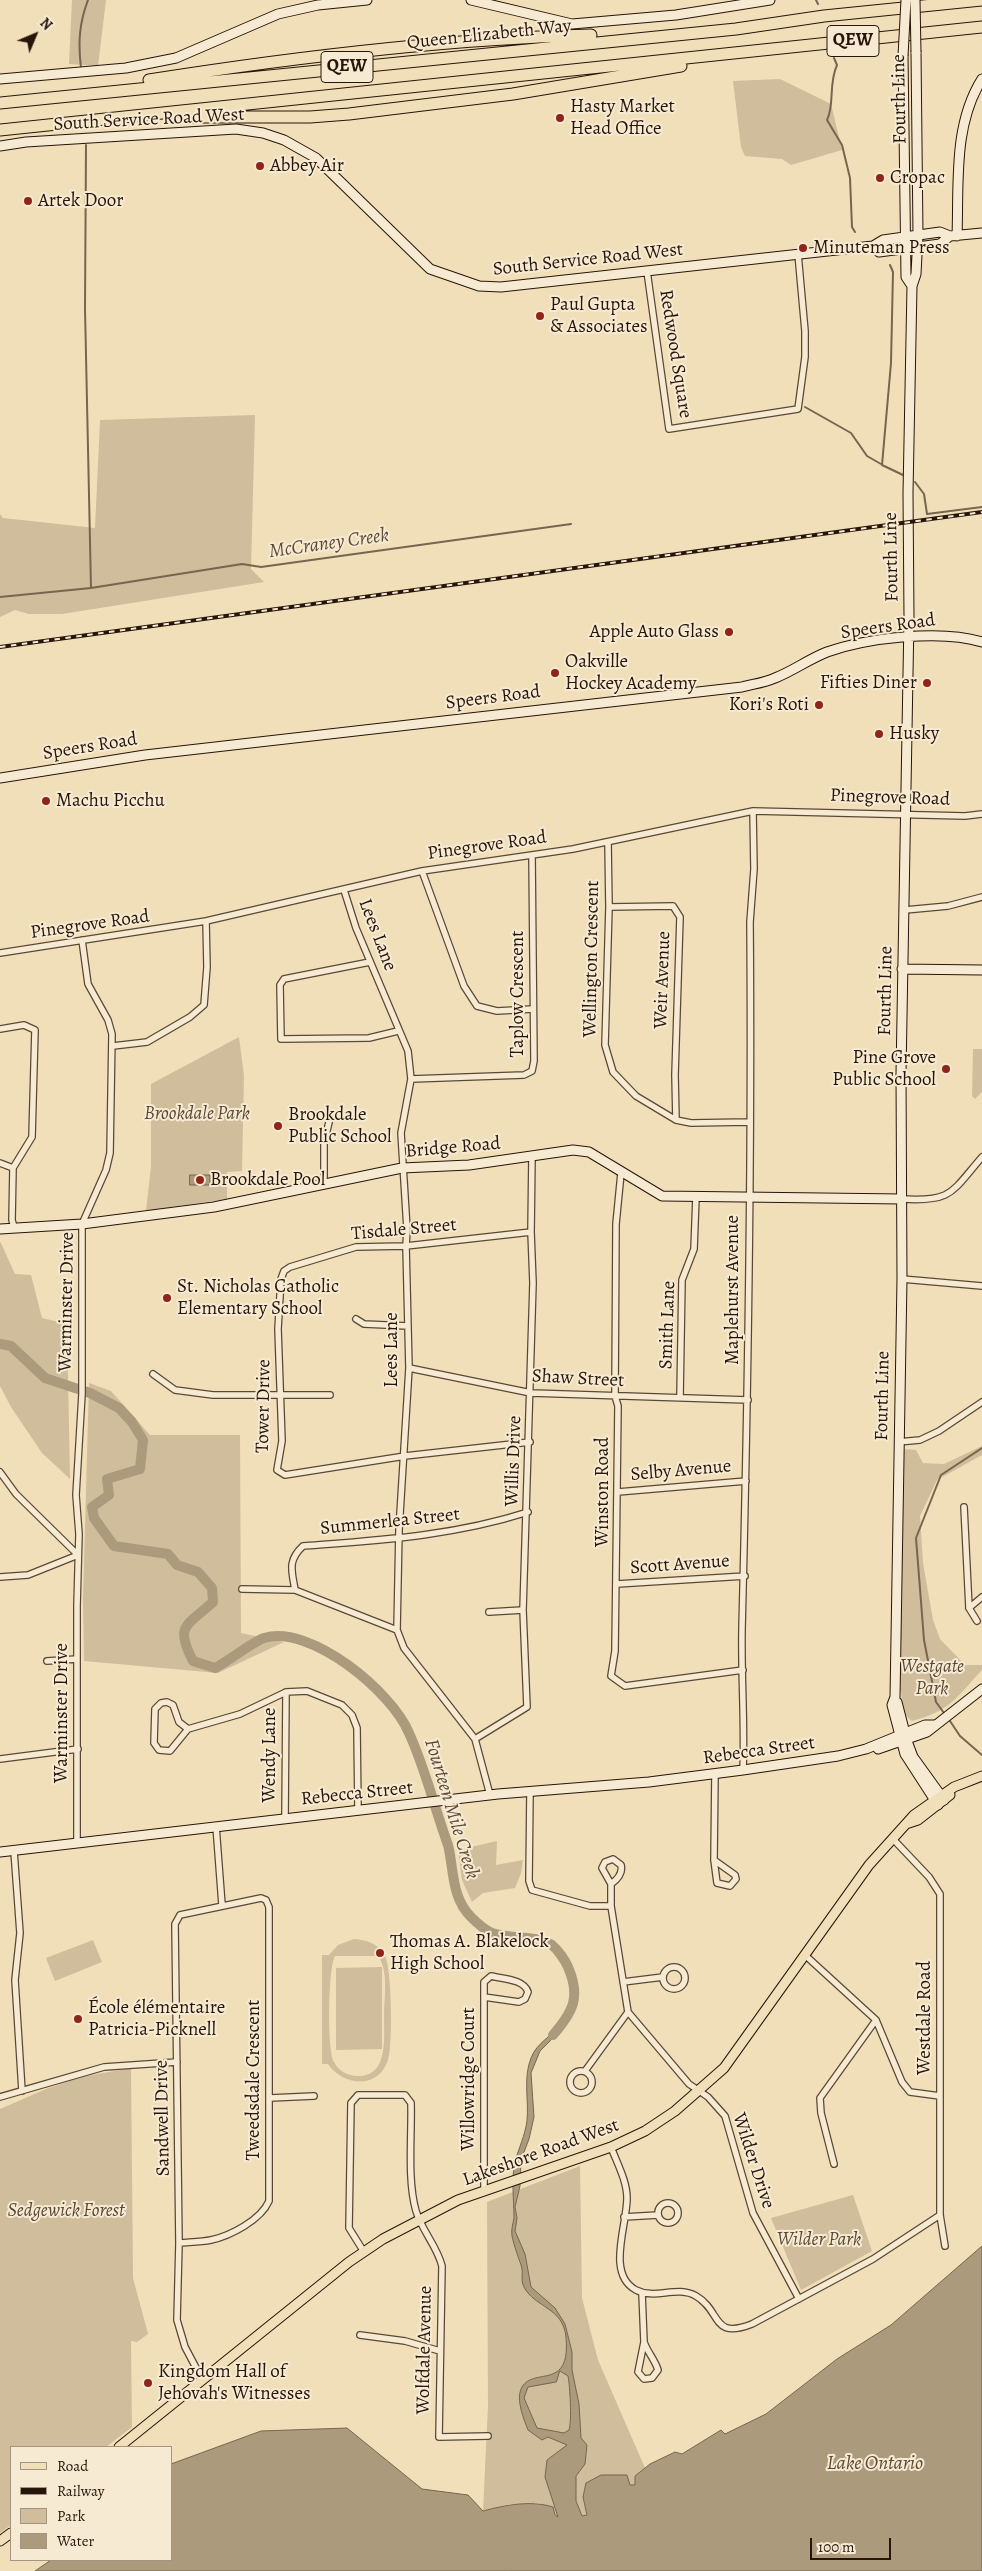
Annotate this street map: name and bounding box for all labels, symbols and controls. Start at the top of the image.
north arrow [10,10,60,60]
text: N [36,14,56,34]
street label: Queen Elizabeth Way [406,15,572,55]
road number: QEW [827,26,879,56]
road number: QEW [321,52,373,82]
street label: Fourth Line [888,54,912,144]
place label: Hasty Market Head Office [570,96,675,140]
street label: South Service Road West [53,104,245,136]
marker: Hasty Market Head Office [554,112,566,124]
place label: Abbey Air [270,155,344,177]
marker: Abbey Air [254,160,266,172]
place label: Cropac [890,167,945,189]
marker: Cropac [874,172,886,184]
place label: Artek Door [38,190,124,212]
marker: Artek Door [22,195,34,207]
place label: Minuteman Press [813,237,950,259]
street label: South Service Road West [492,239,684,281]
marker: Minuteman Press [797,242,809,254]
street label: Redwood Square [654,288,696,420]
place label: Paul Gupta & Associates [550,294,648,338]
marker: Paul Gupta & Associates [534,310,546,322]
street label: Fourth Line [880,512,904,602]
water label: McCraney Creek [267,524,391,564]
street label: Speers Road [839,609,937,645]
place label: Apple Auto Glass [590,621,719,643]
marker: Apple Auto Glass [723,626,735,638]
place label: Oakville Hockey Academy [565,651,696,695]
marker: Oakville Hockey Academy [549,667,561,679]
place label: Fifties Diner [820,672,917,694]
marker: Fifties Diner [921,677,933,689]
street label: Speers Road [444,681,542,715]
place label: Kori's Roti [729,694,809,716]
marker: Kori's Roti [813,699,825,711]
place label: Husky [889,723,939,745]
street label: Speers Road [41,728,139,766]
marker: Husky [873,728,885,740]
street label: Pinegrove Road [830,785,950,811]
place label: Machu Picchu [56,790,165,812]
marker: Machu Picchu [40,795,52,807]
street label: Pinegrove Road [426,826,548,866]
street label: Wellington Crescent [579,880,605,1038]
street label: Lees Lane [353,896,401,974]
street label: Pinegrove Road [29,905,151,945]
street label: Taplow Crescent [507,931,529,1057]
street label: Weir Avenue [650,931,676,1029]
street label: Fourth Line [874,946,898,1036]
place label: Pine Grove Public School [832,1047,936,1091]
marker: Pine Grove Public School [940,1063,952,1075]
park label: Brookdale Park [144,1103,250,1125]
place label: Brookdale Public School [288,1104,392,1148]
marker: Brookdale Public School [272,1120,284,1132]
street label: Bridge Road [405,1132,501,1164]
place label: Brookdale Pool [210,1169,325,1191]
marker: Brookdale Pool [194,1174,206,1186]
street label: Tisdale Street [350,1214,458,1246]
street label: Maplehurst Avenue [722,1215,744,1365]
street label: Warminster Drive [54,1232,80,1372]
place label: St. Nicholas Catholic Elementary School [177,1276,339,1320]
street label: Smith Lane [655,1280,681,1370]
marker: St. Nicholas Catholic Elementary School [161,1292,173,1304]
street label: Lees Lane [381,1312,403,1388]
street label: Fourth Line [871,1351,895,1441]
street label: Tower Drive [252,1359,276,1453]
street label: Shaw Street [531,1365,625,1393]
street label: Willis Drive [501,1415,527,1507]
street label: Winston Road [592,1437,614,1547]
street label: Selby Avenue [630,1455,732,1487]
street label: Summerlea Street [319,1503,461,1541]
street label: Scott Avenue [629,1550,731,1580]
street label: Warminster Drive [51,1643,73,1783]
park label: Westgate Park [900,1656,964,1700]
street label: Wendy Lane [259,1707,281,1803]
street label: Rebecca Street [702,1732,816,1770]
water label: Fourteen Mile Creek [418,1736,484,1882]
street label: Rebecca Street [300,1777,414,1811]
place label: Thomas A. Blakelock High School [390,1931,549,1975]
marker: Thomas A. Blakelock High School [374,1947,386,1959]
street label: Westdale Road [914,1961,936,2075]
place label: École élémentaire Patricia-Picknell [88,1997,225,2041]
street label: Tweedsdale Crescent [243,1999,265,2161]
street label: Willowridge Court [458,2007,480,2151]
marker: École élémentaire Patricia-Picknell [72,2013,84,2025]
street label: Sandwell Drive [151,2060,175,2176]
street label: Wilder Drive [727,2110,779,2212]
street label: Lakeshore Road West [460,2114,622,2192]
park label: Sedgewick Forest [8,2200,124,2222]
park label: Wilder Park [777,2229,861,2251]
street label: Wolfdale Avenue [412,2285,438,2415]
place label: Kingdom Hall of Jehovah's Witnesses [158,2361,311,2405]
marker: Kingdom Hall of Jehovah's Witnesses [142,2377,154,2389]
legend [10,2446,172,2561]
water label: Lake Ontario [827,2452,923,2476]
text: Road [57,2456,88,2476]
text: Railway [57,2481,104,2501]
text: Park [57,2506,85,2526]
scale bar [812,2528,893,2560]
text: Water [57,2531,94,2551]
text: 100 m [818,2537,855,2557]

